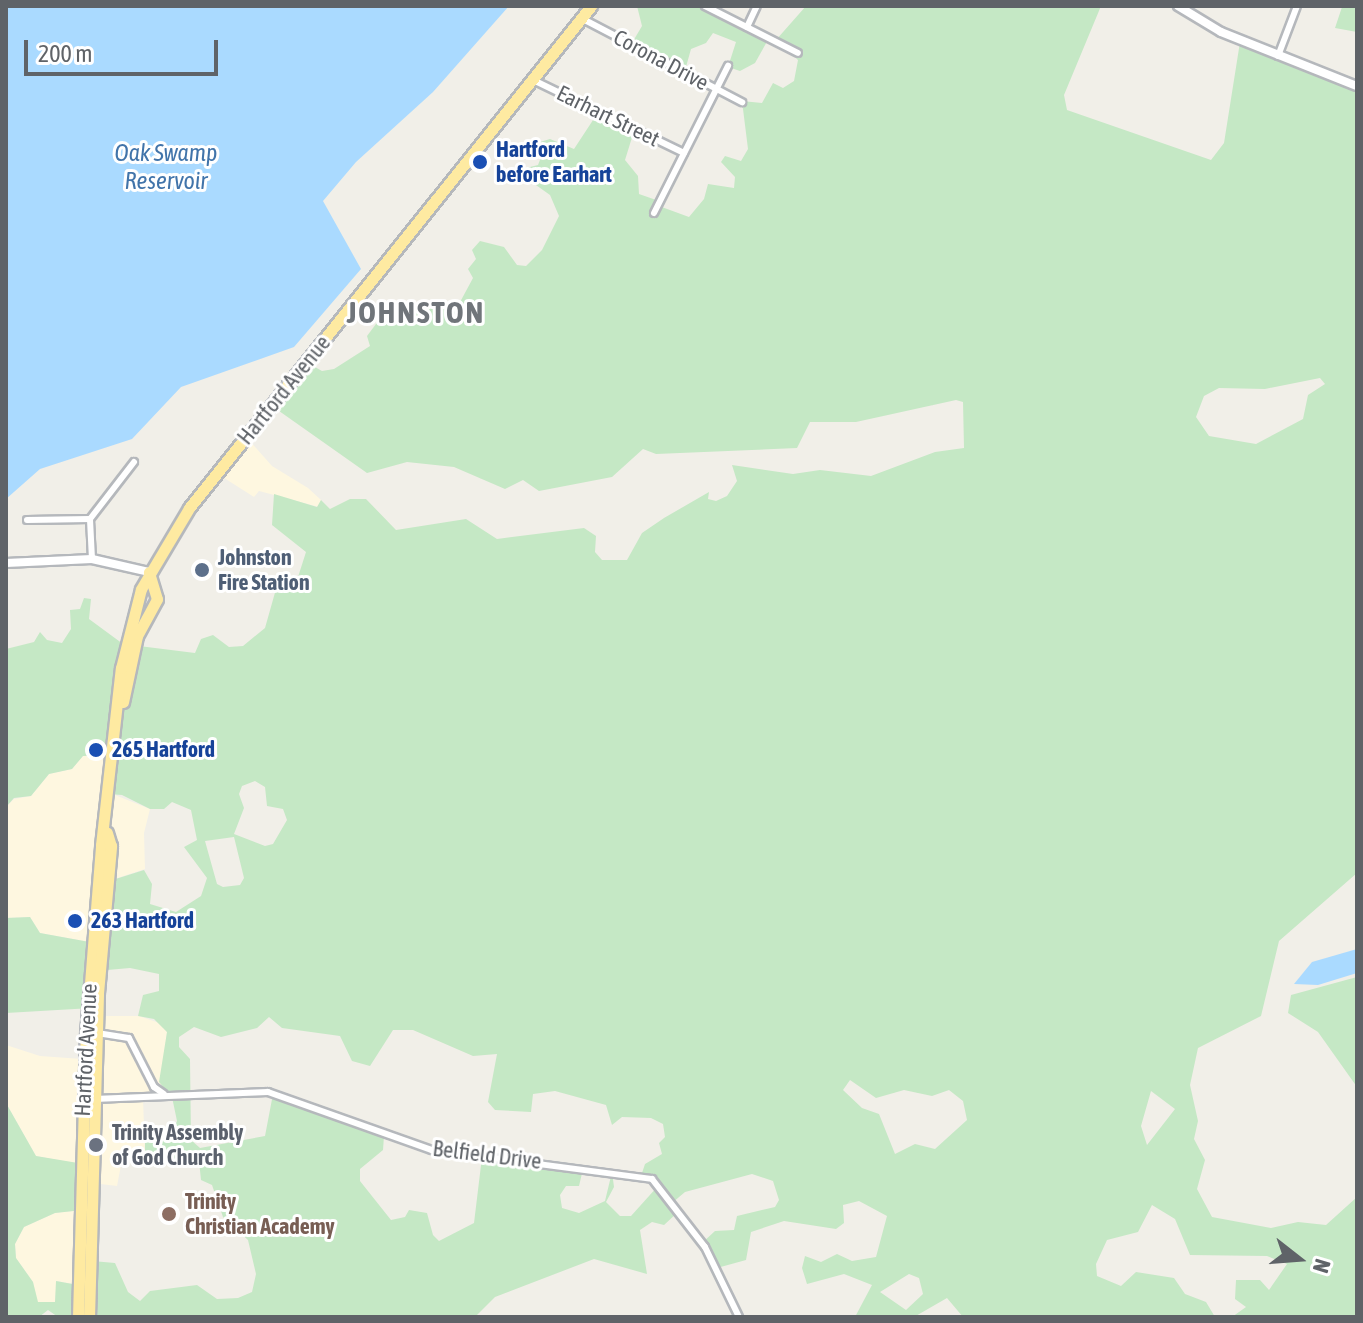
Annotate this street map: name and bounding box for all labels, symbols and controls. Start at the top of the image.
scale bar [28,24,222,74]
street label: Corona Drive [609,24,713,96]
text: 200 m [38,40,92,67]
street label: Earhart Street [552,80,664,152]
place label: Hartford before Earhart [496,136,612,188]
water label: Oak Swamp Reservoir [115,139,217,195]
marker: Hartford before Earhart [471,153,489,171]
district label: JOHNSTON [347,294,485,330]
street label: Hartford Avenue [232,330,336,450]
place label: Johnston Fire Station [218,544,310,596]
marker: Johnston Fire Station [193,561,211,579]
place label: 265 Hartford [112,737,215,763]
marker: 265 Hartford [87,741,105,759]
place label: 263 Hartford [91,908,194,934]
marker: 263 Hartford [66,912,84,930]
street label: Hartford Avenue [69,983,103,1117]
place label: Trinity Assembly of God Church [112,1119,243,1170]
street label: Belfield Drive [431,1135,543,1175]
marker: Trinity Assembly of God Church [87,1136,105,1154]
place label: Trinity Christian Academy [185,1188,335,1240]
marker: Trinity Christian Academy [160,1205,178,1223]
north arrow [1259,1219,1339,1299]
text: N [1308,1256,1336,1276]

